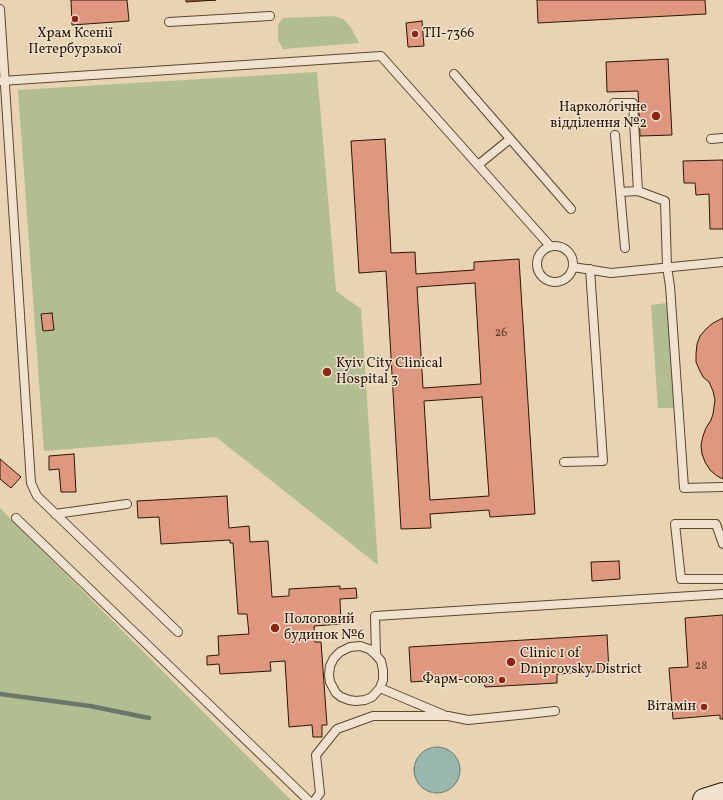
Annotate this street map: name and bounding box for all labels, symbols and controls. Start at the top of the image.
marker: Храм Ксенії Петербурзької [70,14,80,24]
place label: Храм Ксенії Петербурзької [28,26,122,58]
place label: ТП-7366 [423,26,474,42]
marker: ТП-7366 [410,29,420,39]
place label: Наркологічне відділення №2 [550,100,647,132]
marker: Наркологічне відділення №2 [650,110,662,122]
house number: 26 [495,327,507,341]
place label: Kyiv City Clinical Hospital 3 [336,356,443,388]
marker: Kyiv City Clinical Hospital 3 [321,366,333,378]
place label: Пологовий будинок №6 [284,612,365,644]
marker: Пологовий будинок №6 [269,622,281,634]
place label: Clinic 1 of Dniprovsky District [520,646,642,678]
marker: Clinic 1 of Dniprovsky District [505,656,517,668]
house number: 28 [695,660,707,674]
place label: Фарм-союз [423,672,494,688]
marker: Фарм-союз [497,675,507,685]
place label: Вітамін [647,699,696,715]
marker: Вітамін [699,702,709,712]

